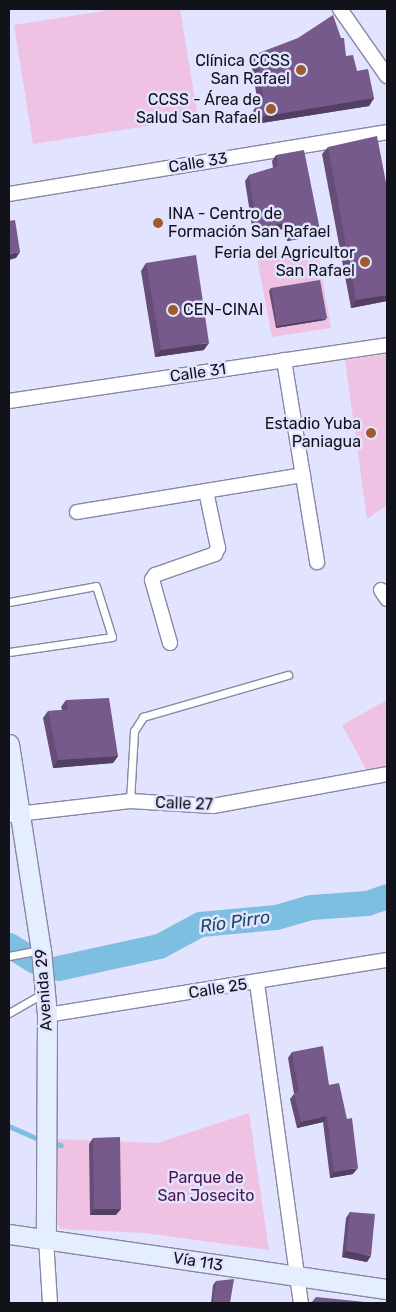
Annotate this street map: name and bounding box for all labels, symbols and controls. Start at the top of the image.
place label: Clínica CCSS San Rafael [195,51,290,89]
marker: Clínica CCSS San Rafael [294,63,308,77]
place label: CCSS - Área de Salud San Rafael [136,90,261,128]
marker: CCSS - Área de Salud San Rafael [265,103,277,115]
street label: Calle 33 [167,149,229,177]
place label: INA - Centro de Formación San Rafael [168,204,330,242]
marker: INA - Centro de Formación San Rafael [152,217,164,229]
place label: Feria del Agricultor San Rafael [214,243,355,281]
marker: Feria del Agricultor San Rafael [359,256,371,268]
place label: CEN-CINAI [183,300,263,320]
marker: CEN-CINAI [167,304,179,316]
street label: Calle 31 [169,360,227,386]
place label: Estadio Yuba Paniagua [264,414,361,452]
marker: Estadio Yuba Paniagua [365,427,377,439]
street label: Calle 27 [155,793,213,815]
water label: Río Pirro [198,906,272,938]
street label: Avenida 29 [32,948,56,1032]
street label: Calle 25 [187,975,249,1003]
park label: Parque de San Josecito [158,1168,254,1206]
street label: Vía 113 [172,1249,224,1275]

